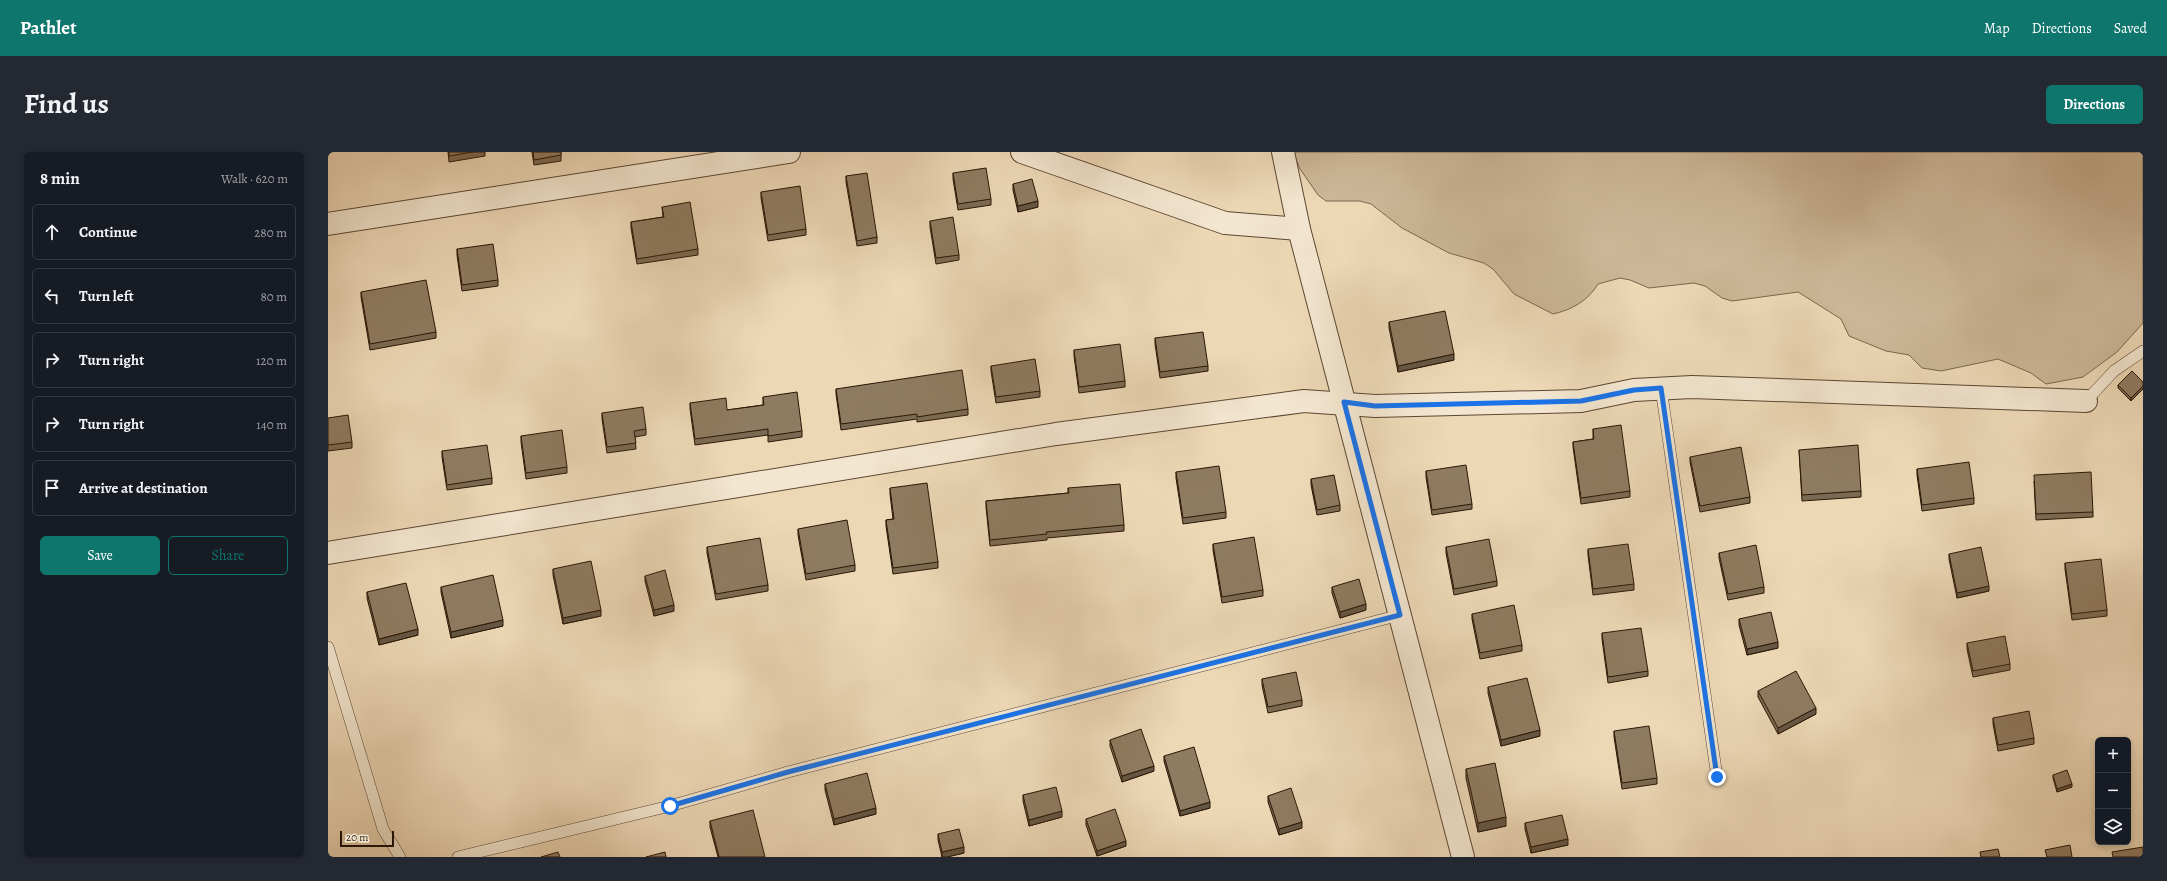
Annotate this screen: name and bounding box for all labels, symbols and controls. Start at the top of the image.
text: Pathlet [20,15,76,41]
text: Map [1984,19,2010,38]
text: Directions [2032,19,2092,38]
text: Saved [2114,19,2147,38]
text: Find us [24,85,109,123]
button: Directions [2046,85,2143,124]
text: 8 min [40,167,80,190]
text: Walk · 620 m [221,170,288,187]
icon: ahead [41,221,63,243]
text: Continue [79,222,137,242]
text: 280 m [254,224,287,241]
icon: left [41,285,63,307]
text: Turn left [79,286,134,306]
text: 80 m [260,288,287,305]
icon: right [41,349,63,371]
text: Turn right [79,350,144,370]
text: 120 m [256,352,287,369]
icon: right [41,413,63,435]
text: Turn right [79,414,144,434]
text: 140 m [256,416,287,433]
icon: arrive [41,477,63,499]
text: Arrive at destination [79,478,208,498]
button: Save [40,536,160,575]
button: Share [168,536,288,575]
map controls [2095,737,2131,845]
button: + [2095,737,2131,773]
route end [1708,768,1726,786]
button: − [2095,773,2131,809]
route start [661,797,679,815]
button: layers [2095,809,2131,845]
scale bar [340,829,394,848]
text: 20 m [346,830,368,845]

